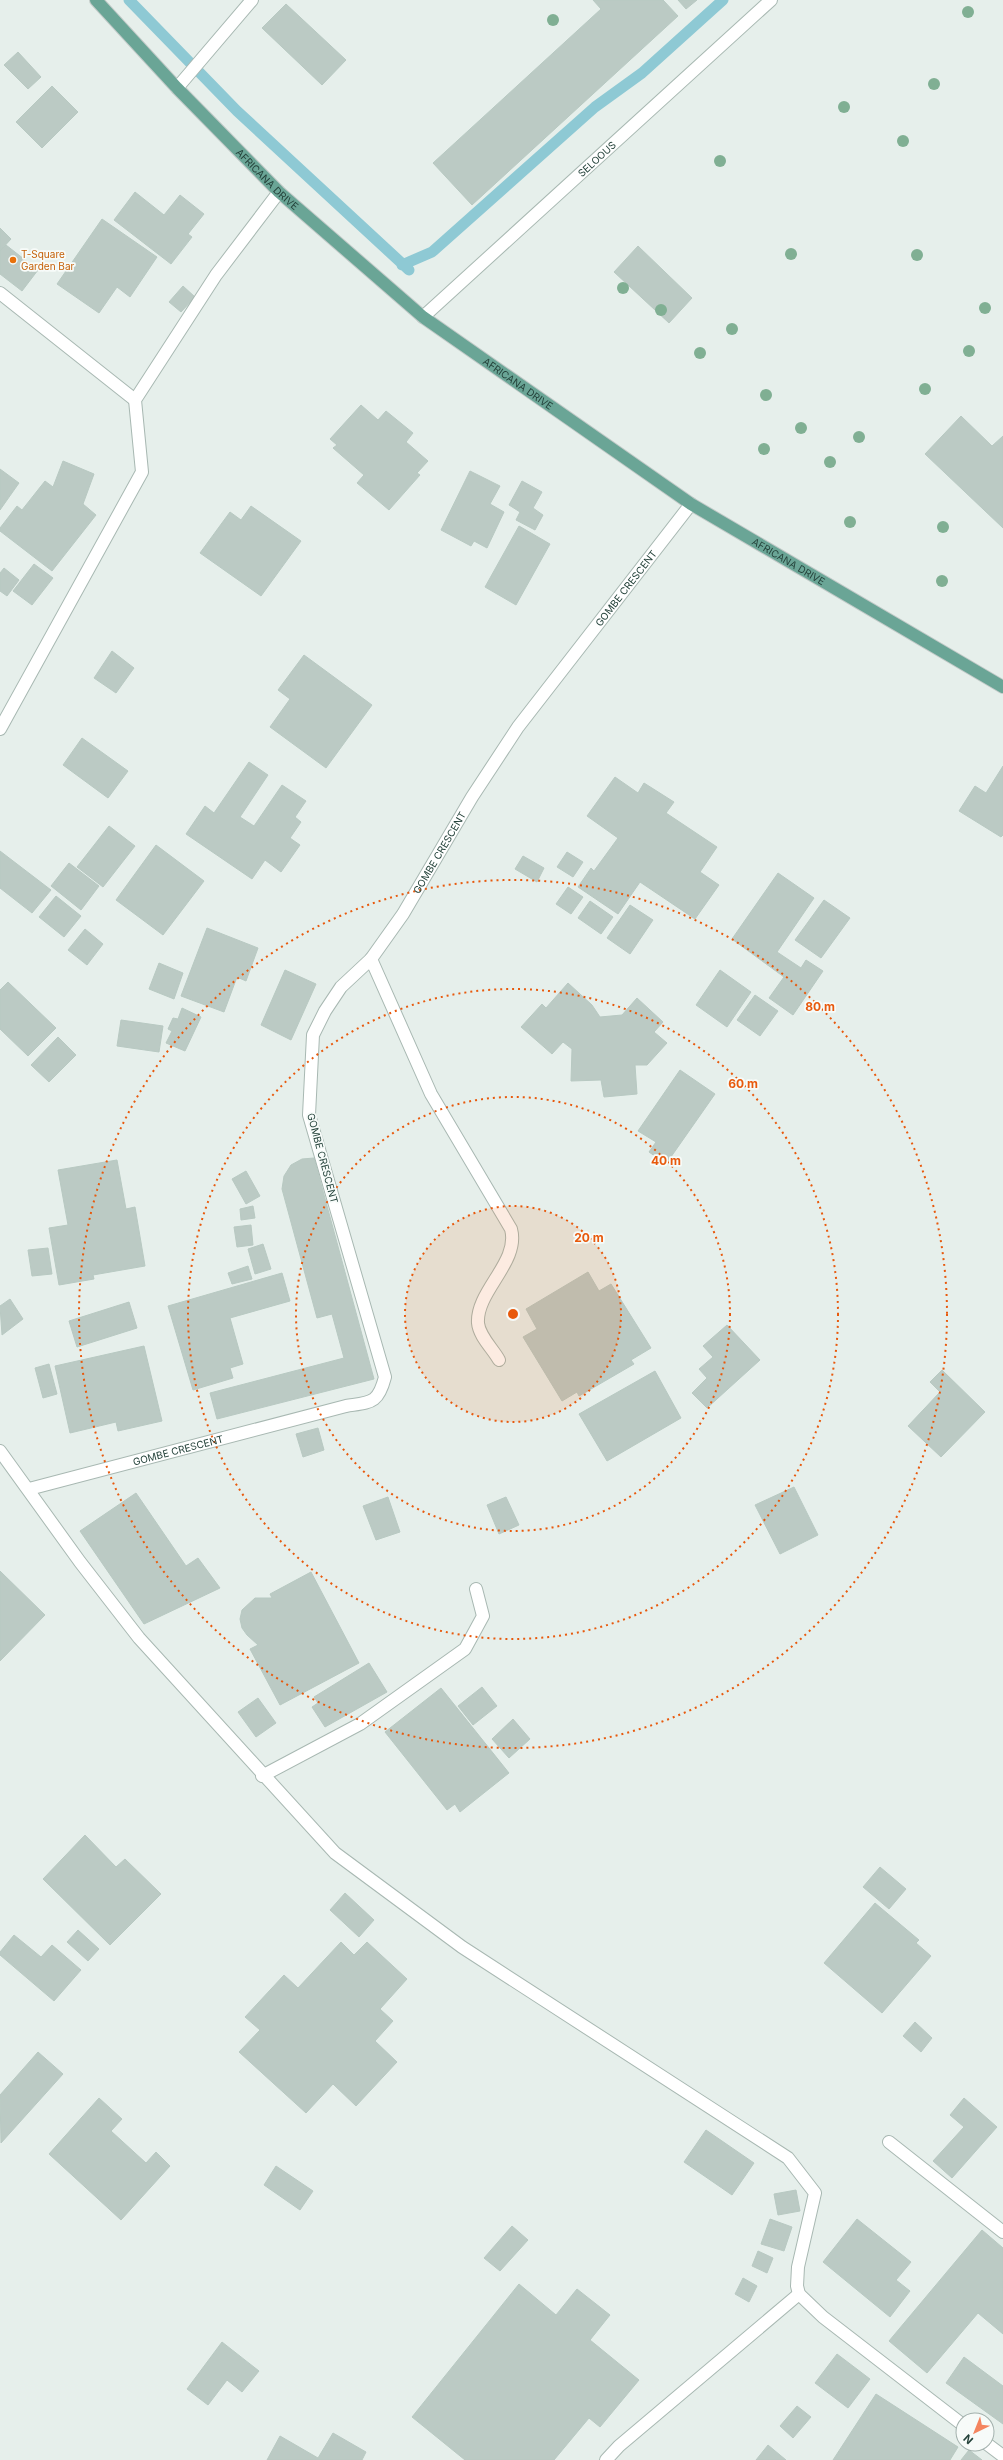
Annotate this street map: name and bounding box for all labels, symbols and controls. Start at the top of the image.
street label: SELOOUS [575,138,618,179]
street label: AFRICANA DRIVE [234,146,301,212]
place label: T-Square Garden Bar [21,248,75,272]
marker: T-Square Garden Bar [8,255,18,265]
street label: AFRICANA DRIVE [481,355,555,412]
street label: AFRICANA DRIVE [750,535,827,587]
street label: GOMBE CRESCENT [592,548,659,629]
street label: GOMBE CRESCENT [410,809,468,896]
text: 80 m [805,999,835,1014]
text: 60 m [728,1076,758,1091]
street label: GOMBE CRESCENT [305,1112,341,1204]
text: 40 m [651,1153,681,1168]
text: 20 m [574,1230,604,1245]
centre of rings [506,1307,520,1321]
street label: GOMBE CRESCENT [131,1432,225,1468]
north arrow [955,2412,995,2452]
text: N [960,2431,976,2447]

